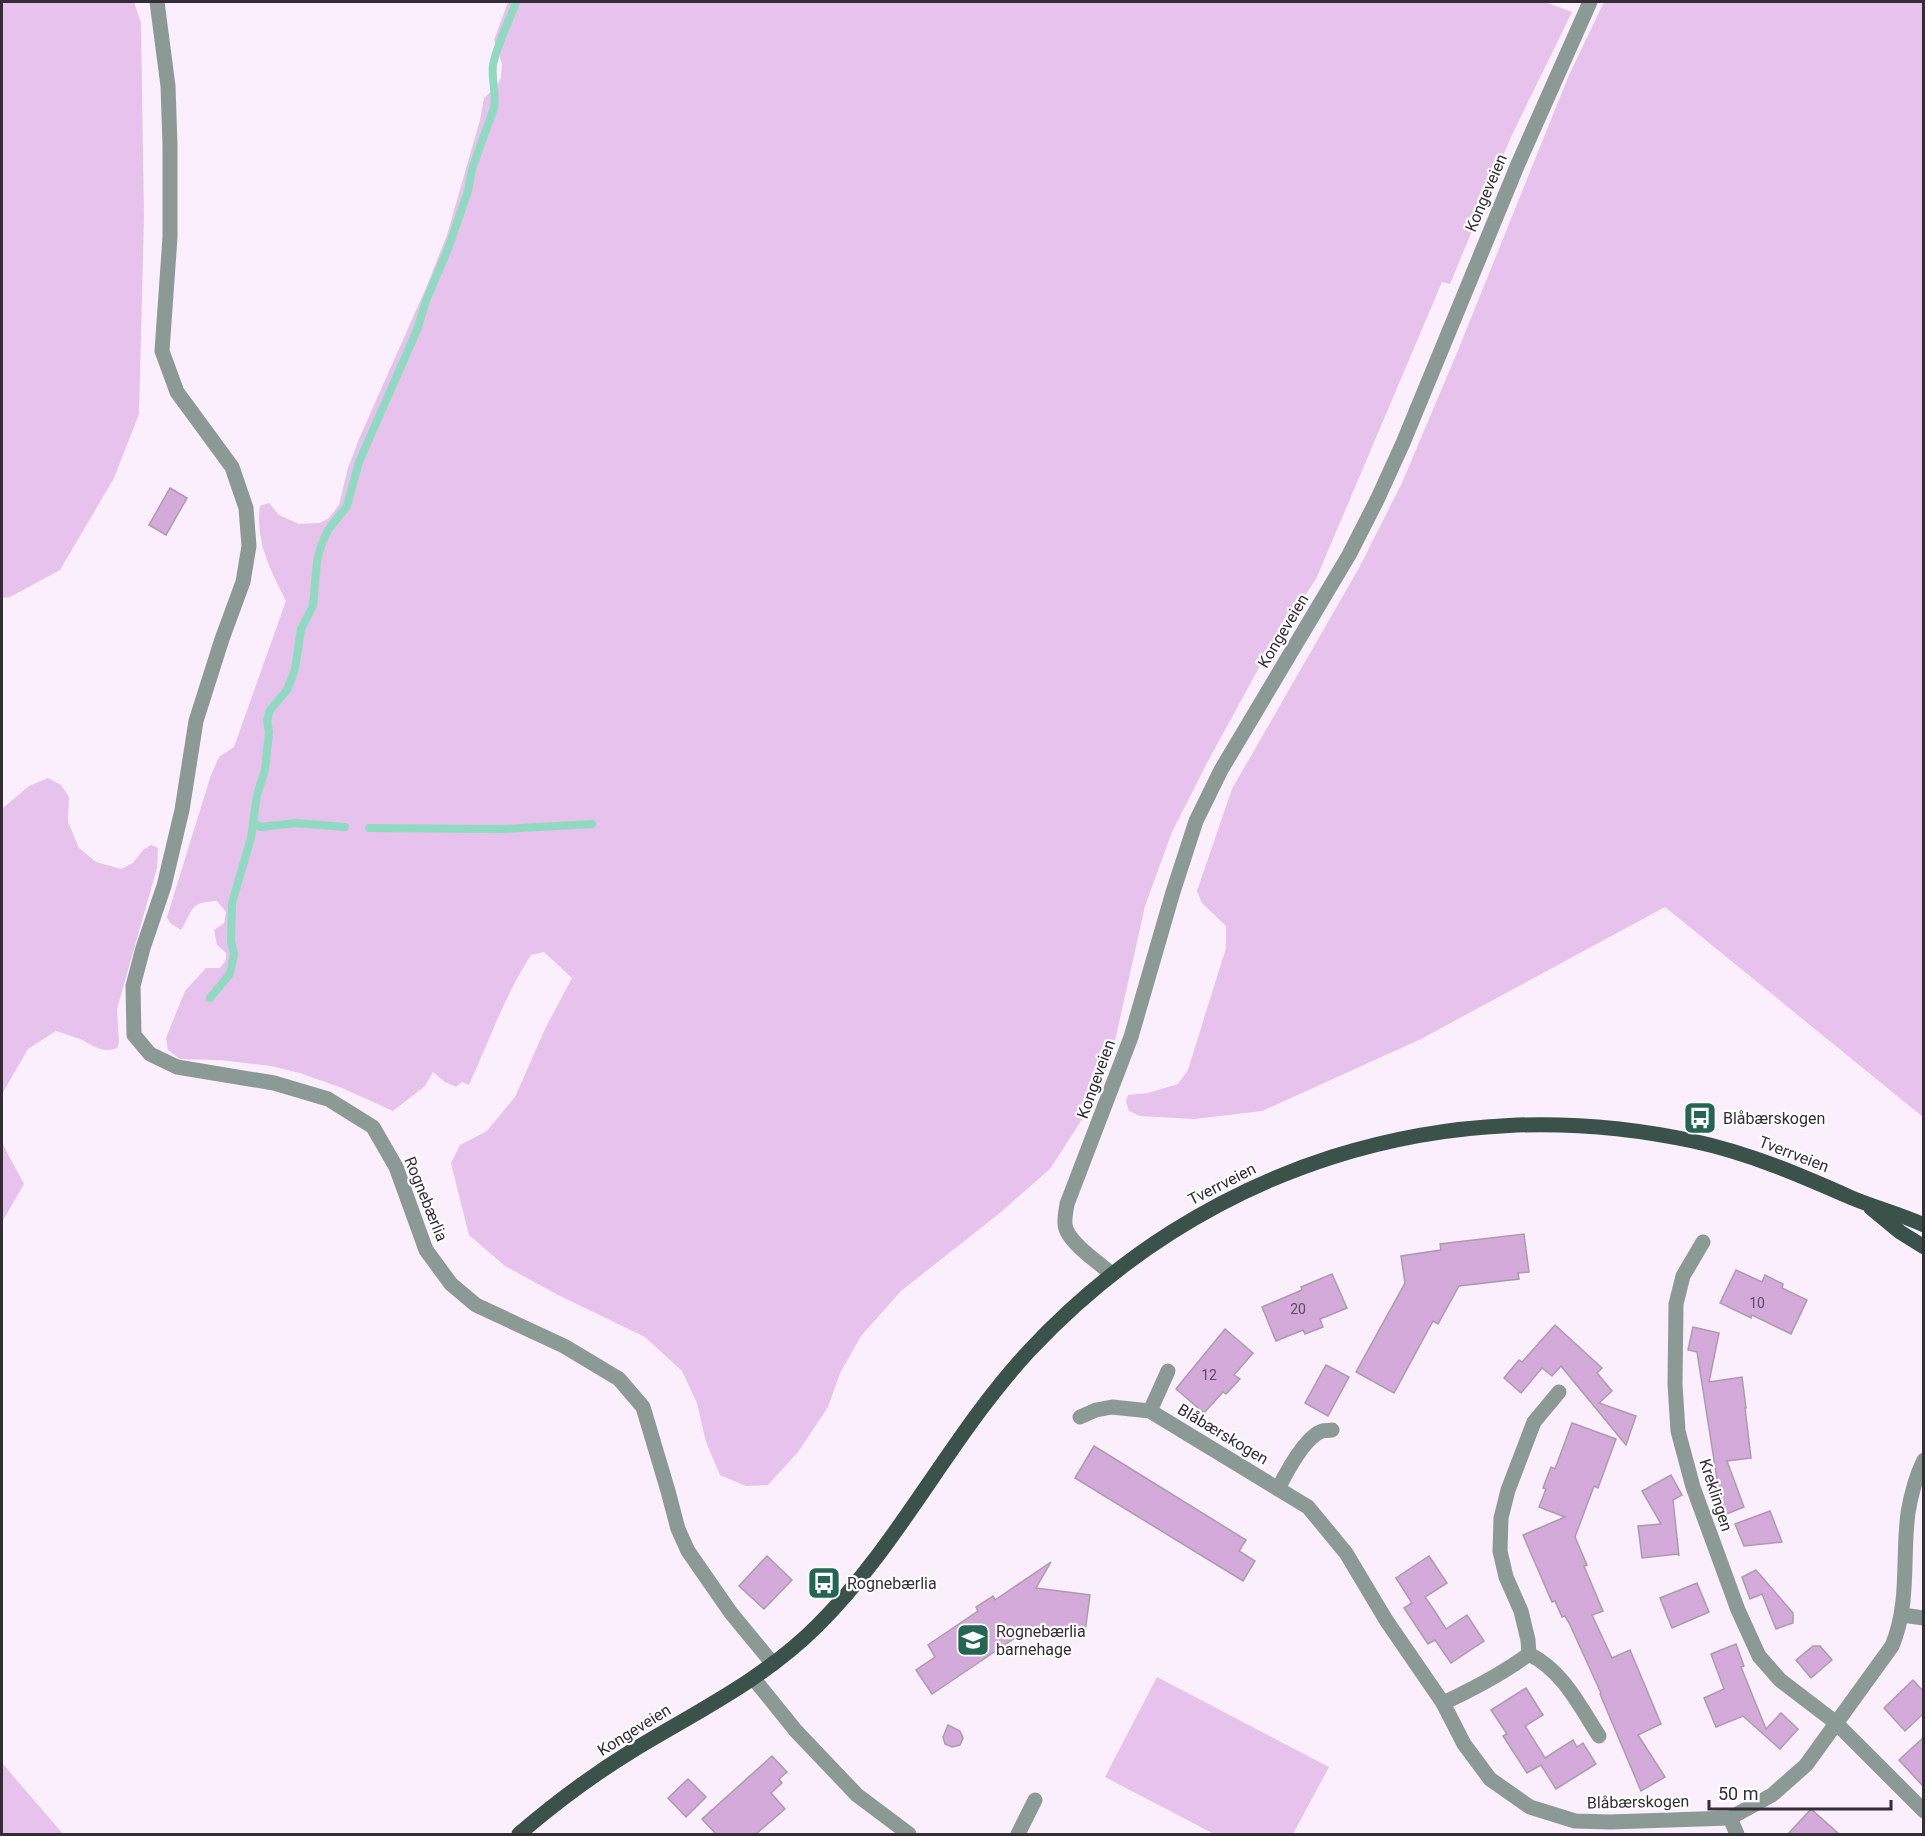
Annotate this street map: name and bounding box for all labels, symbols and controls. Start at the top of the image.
street label: Kongeveien [1461,151,1511,235]
street label: Kongeveien [1254,591,1312,671]
street label: Kongeveien [1073,1037,1119,1121]
bus stop icon: Blåbærskogen [1682,1100,1718,1136]
place label: Blåbærskogen [1723,1109,1825,1128]
street label: Tverrveien [1756,1132,1832,1176]
street label: Rognebærlia [400,1154,452,1244]
street label: Tverrveien [1185,1159,1259,1209]
house number: 10 [1749,1295,1765,1311]
house number: 20 [1290,1301,1306,1317]
house number: 12 [1201,1367,1217,1383]
street label: Blåbærskogen [1174,1400,1272,1468]
street label: Kreklingen [1695,1456,1737,1534]
bus stop icon: Rognebærlia [806,1565,842,1601]
place label: Rognebærlia [847,1574,937,1593]
school or university icon: Rognebærlia barnehage [955,1622,991,1658]
place label: Rognebærlia barnehage [996,1622,1086,1659]
street label: Kongeveien [594,1700,674,1760]
scale bar [1709,1773,1890,1811]
text: 50 m [1718,1783,1758,1804]
street label: Blåbærskogen [1587,1792,1689,1812]

